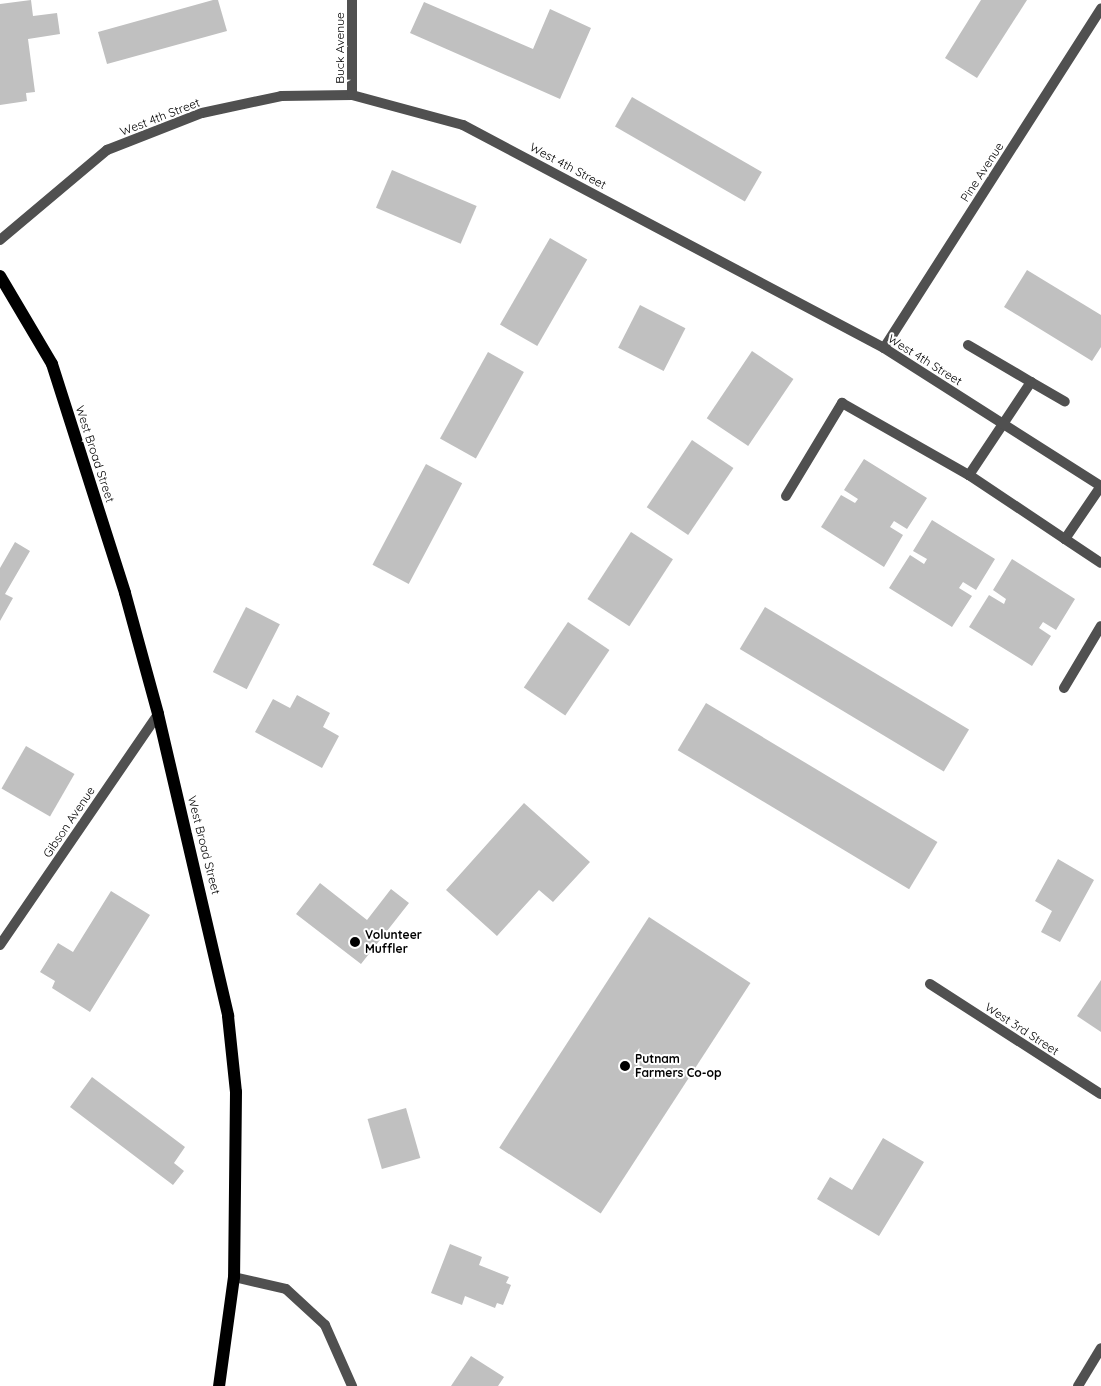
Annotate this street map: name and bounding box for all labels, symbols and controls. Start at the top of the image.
street label: Buck Avenue [333,12,347,84]
street label: West 4th Street [118,95,202,139]
street label: West 4th Street [527,140,609,192]
street label: Pine Avenue [958,140,1006,204]
street label: West 4th Street [885,332,965,388]
street label: West Broad Street [73,404,117,504]
street label: Gibson Avenue [40,784,98,860]
street label: West Broad Street [185,794,223,896]
place label: Volunteer Muffler [365,928,422,956]
marker: Volunteer Muffler [349,936,361,948]
street label: West 3rd Street [982,1000,1062,1058]
place label: Putnam Farmers Co-op [635,1052,722,1080]
marker: Putnam Farmers Co-op [619,1060,631,1072]

